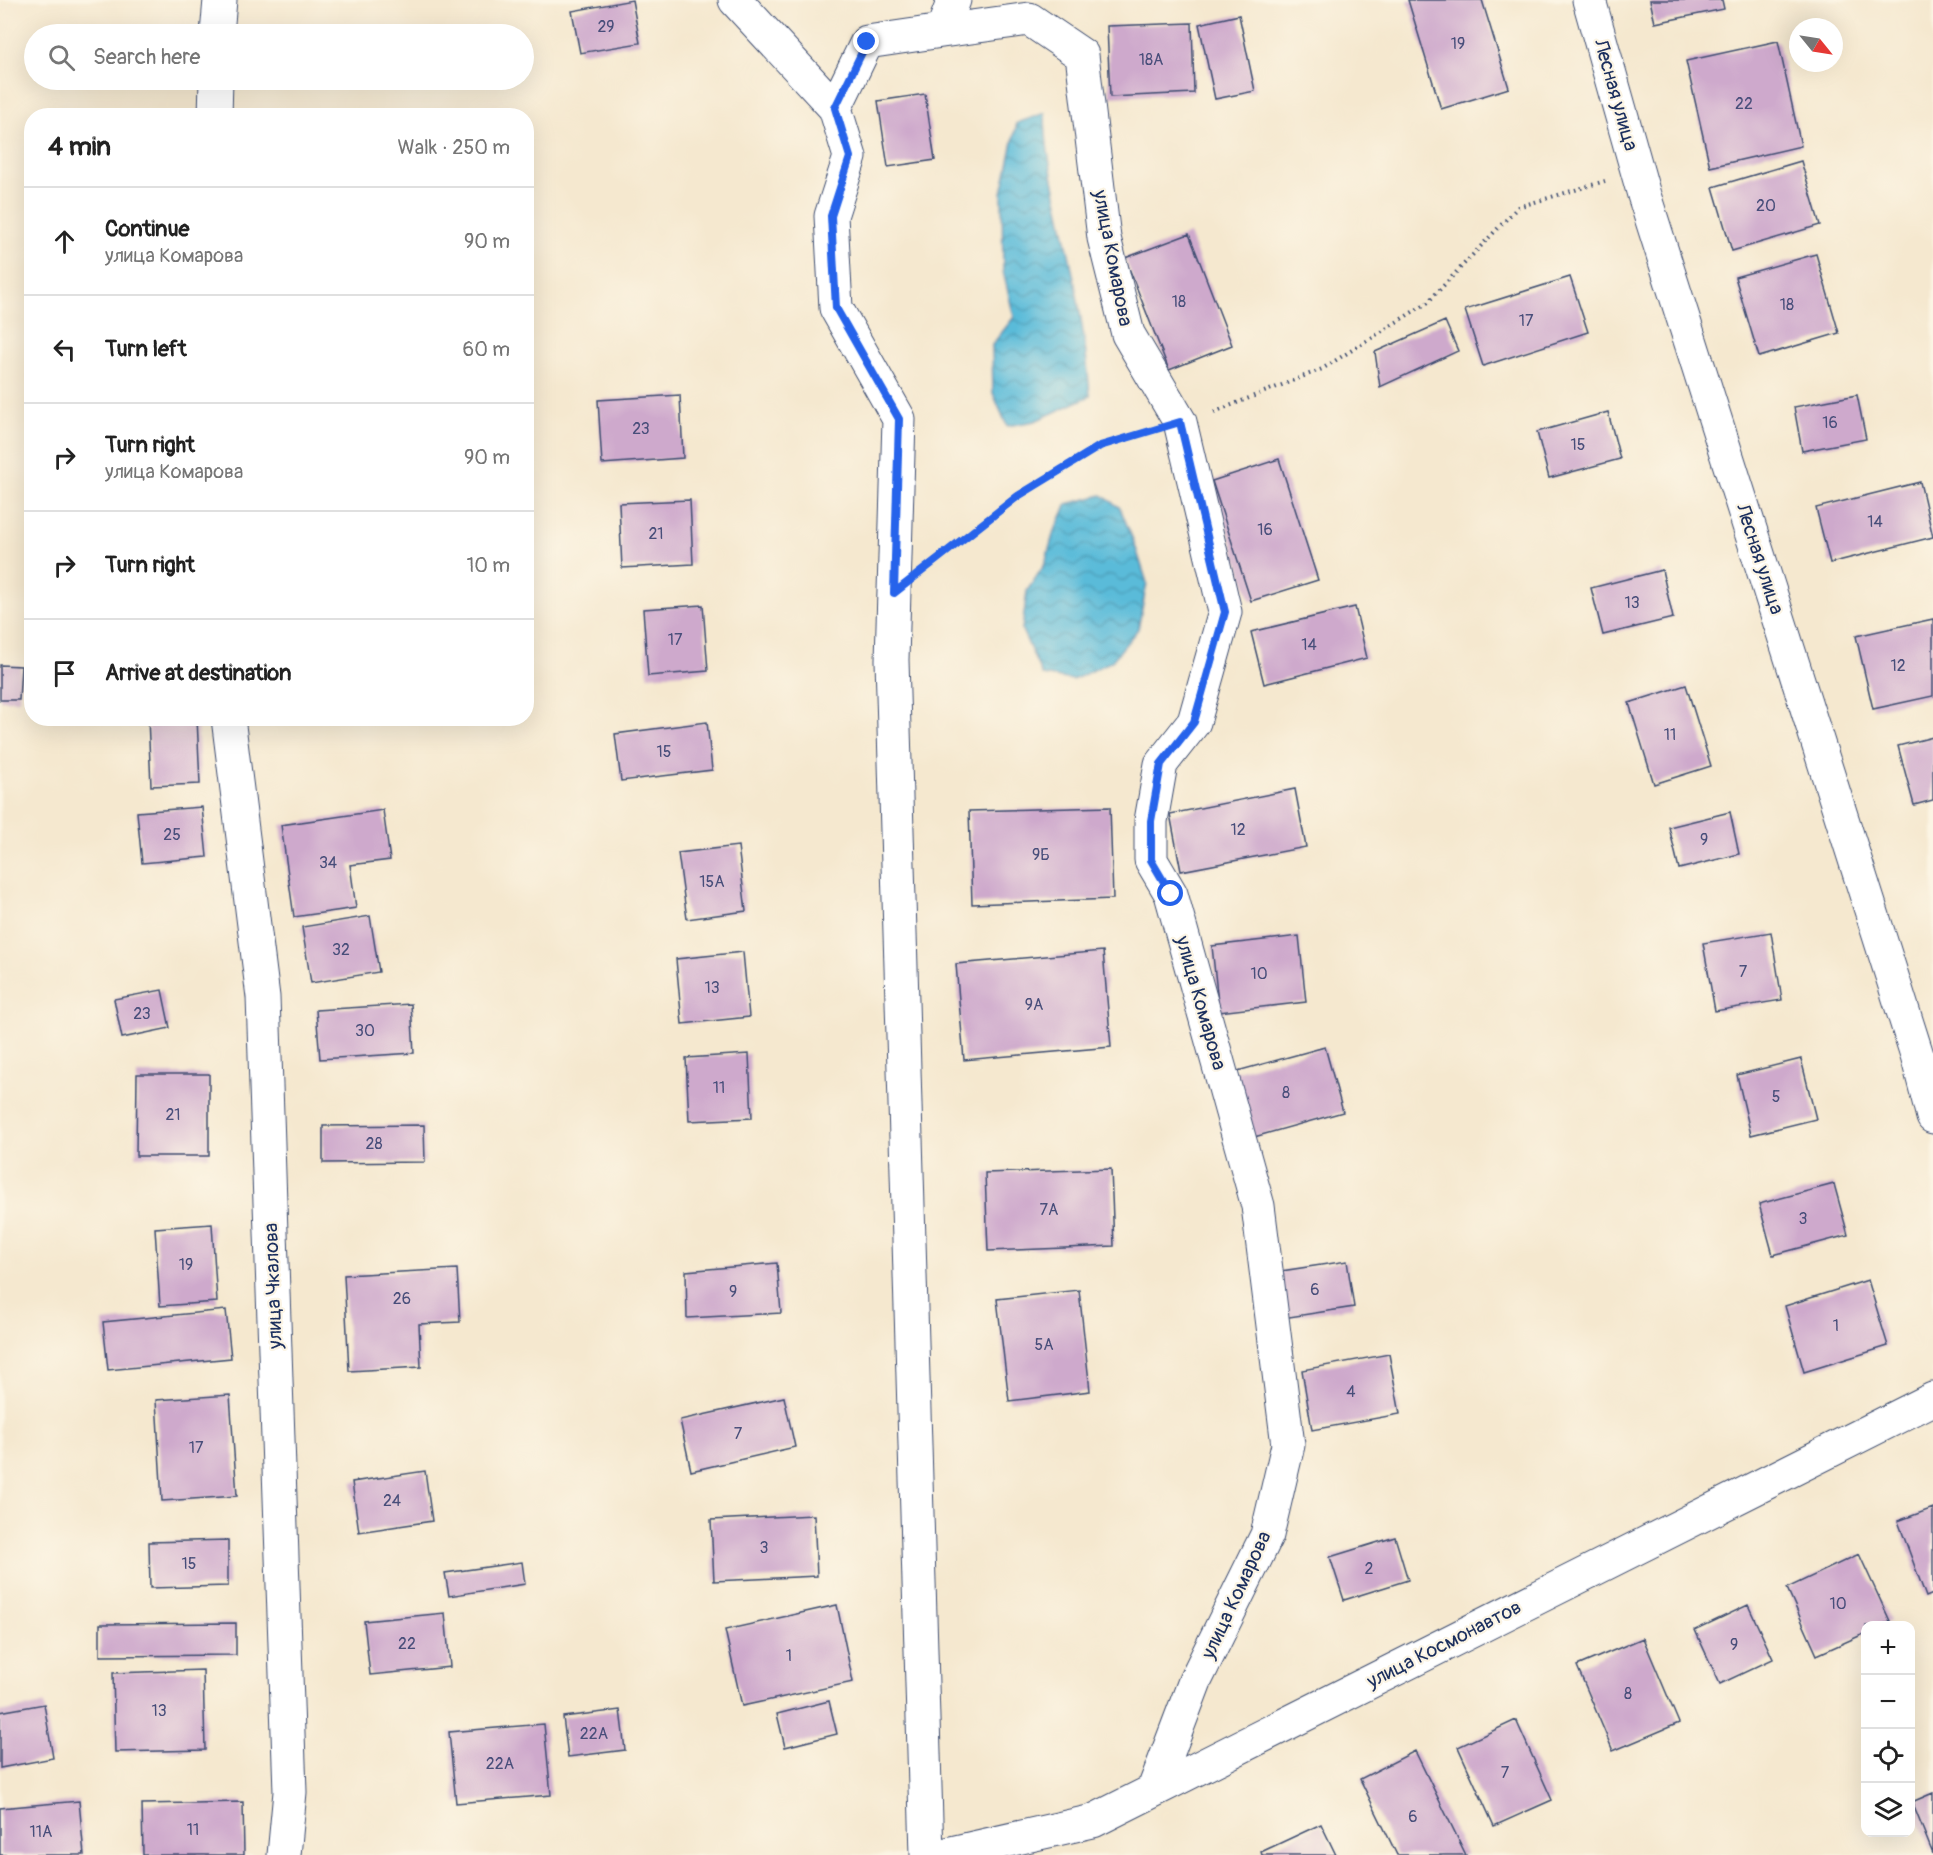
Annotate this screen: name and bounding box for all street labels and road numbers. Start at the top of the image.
street label: Лесная улица [1588,35,1644,154]
street label: улица Комарова [1087,187,1138,328]
street label: Лесная улица [1730,500,1790,617]
street label: улица Комарова [1170,932,1232,1073]
street label: улица Чкалова [258,1223,288,1350]
street label: улица Комарова [1195,1527,1277,1664]
street label: улица Космонавтов [1362,1594,1525,1694]

